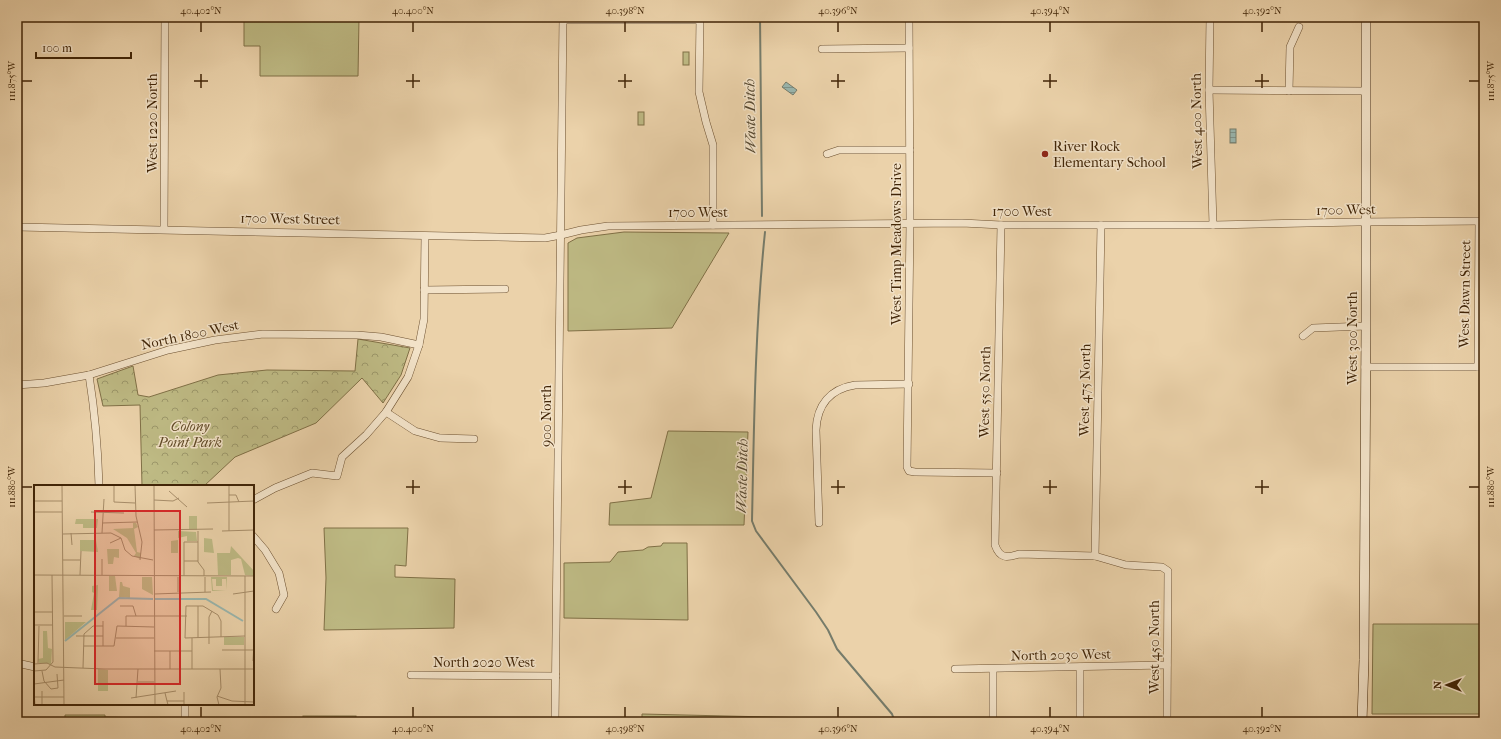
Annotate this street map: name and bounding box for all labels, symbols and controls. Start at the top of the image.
text: 40.402°N [180,5,222,17]
text: 40.400°N [392,5,434,17]
text: 40.398°N [606,5,645,17]
text: 40.396°N [818,5,858,17]
text: 40.394°N [1030,5,1070,17]
text: 40.392°N [1242,5,1282,17]
scale bar [36,34,131,60]
text: 100 m [42,41,72,55]
text: 111.875°W [6,60,18,101]
text: 111.875°W [1485,60,1497,101]
street label: West 1220 North [144,73,161,174]
street label: West 400 North [1188,73,1206,170]
water label: Waste Ditch [740,78,760,153]
place label: River Rock Elementary School [1053,138,1166,171]
marker: River Rock Elementary School [1040,149,1050,159]
street label: West Timp Meadows Drive [888,163,905,326]
street label: 1700 West [1316,201,1376,219]
street label: 1700 West [992,203,1052,220]
street label: 1700 West [668,204,728,221]
street label: 1700 West Street [240,210,340,228]
street label: West Dawn Street [1456,240,1474,349]
street label: West 300 North [1344,291,1361,386]
street label: North 1800 West [139,316,241,354]
street label: West 475 North [1076,343,1094,438]
street label: West 550 North [976,346,994,439]
street label: 900 North [538,385,555,447]
park label: Colony Point Park [157,418,222,451]
water label: Waste Ditch [732,438,752,513]
text: 111.880°W [6,465,18,508]
text: 111.880°W [1485,465,1497,508]
inset map [34,485,254,705]
street label: West 450 North [1146,600,1163,695]
street label: North 2030 West [1011,646,1111,664]
street label: North 2020 West [433,654,535,671]
north arrow [1427,665,1467,705]
text: N [1431,680,1444,689]
text: 40.402°N [180,723,222,735]
text: 40.400°N [392,723,434,735]
text: 40.398°N [606,723,645,735]
text: 40.396°N [818,723,858,735]
text: 40.394°N [1030,723,1070,735]
text: 40.392°N [1242,723,1282,735]

